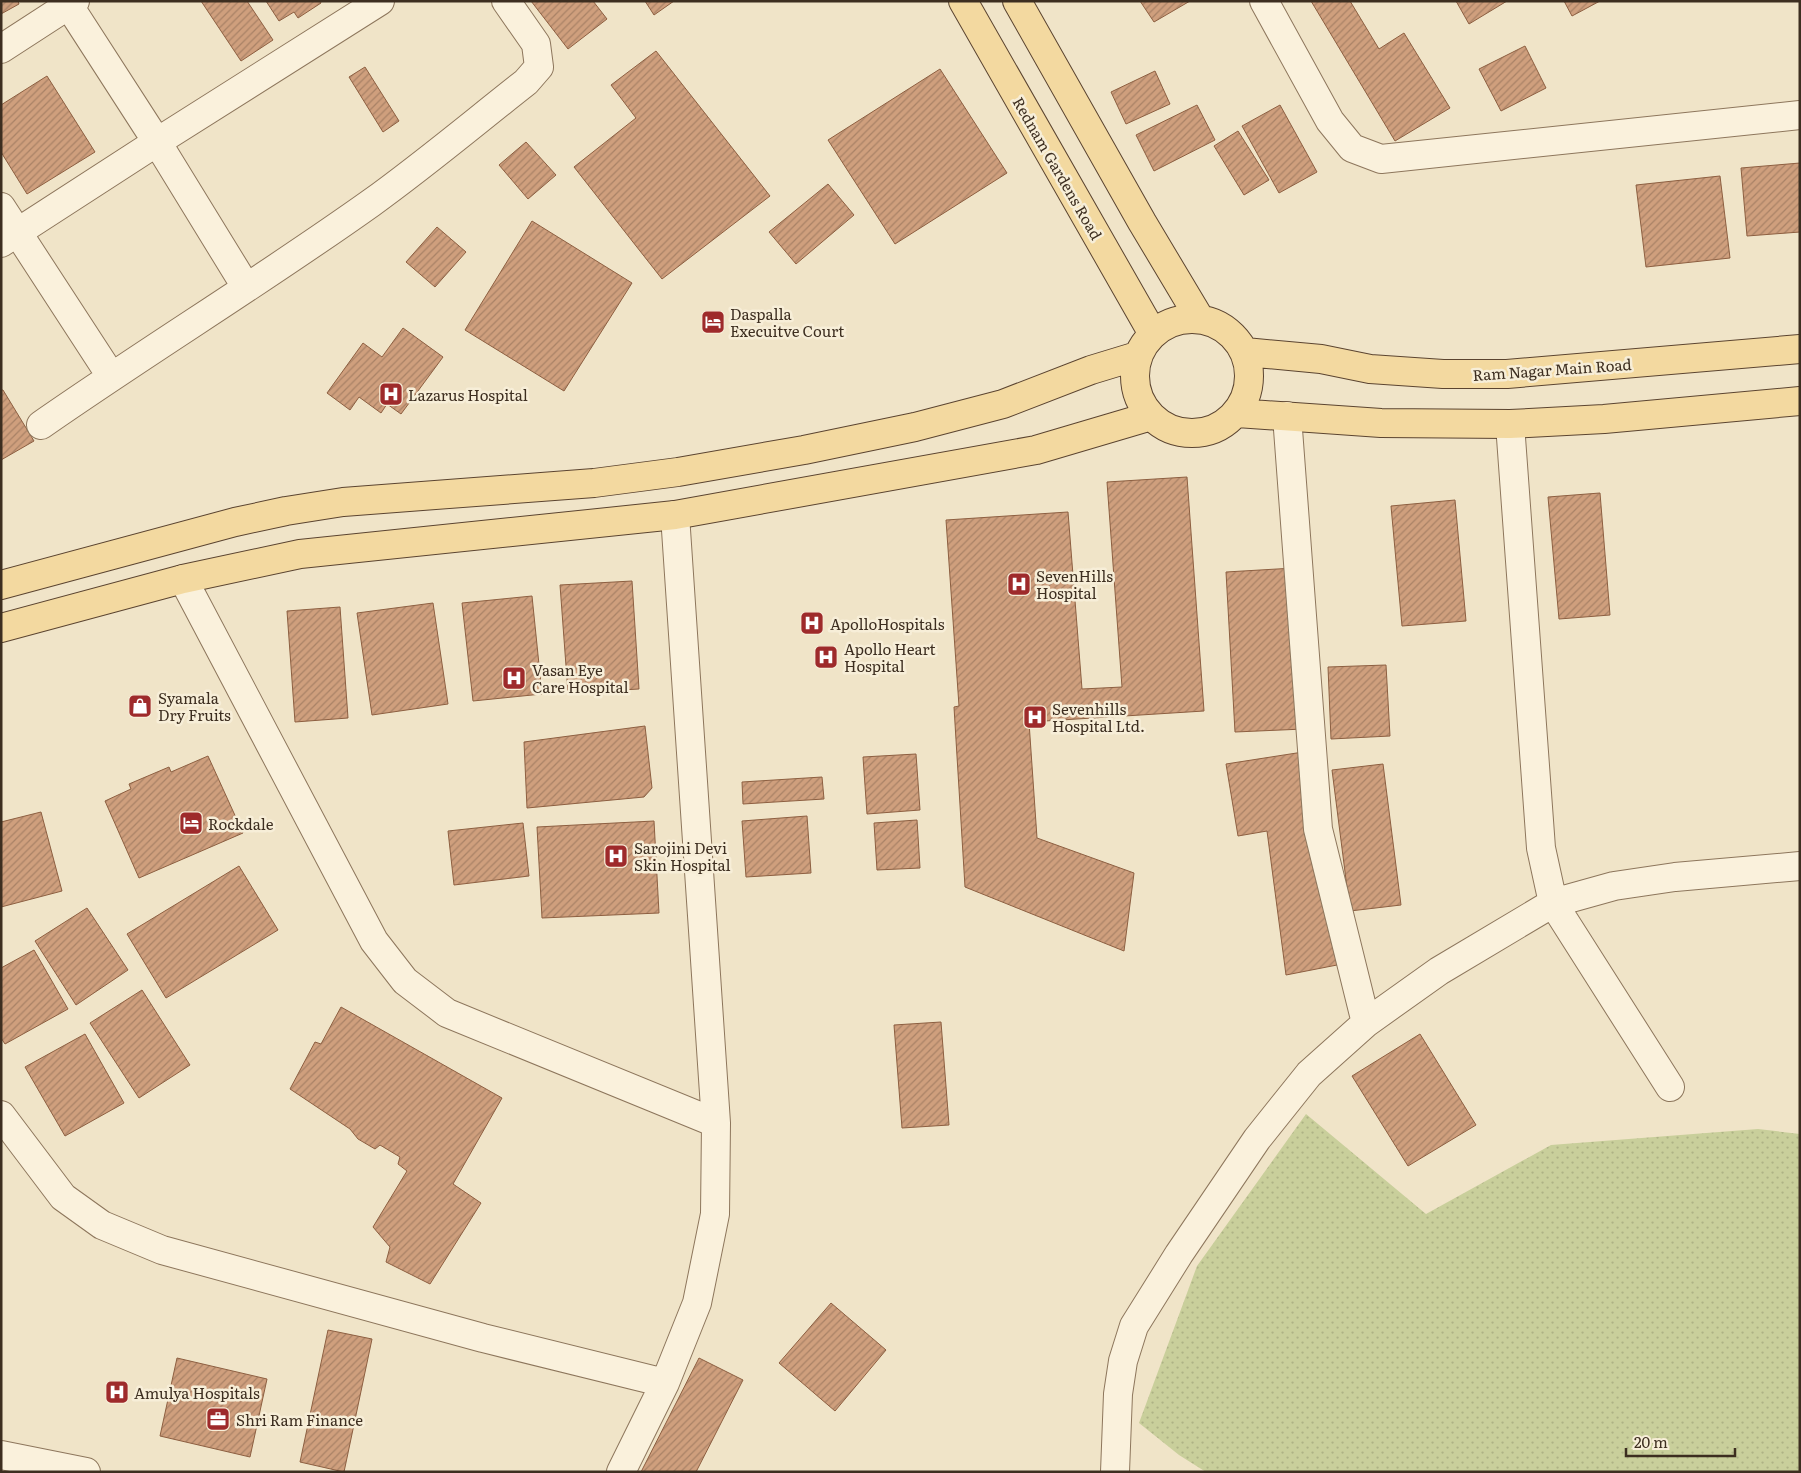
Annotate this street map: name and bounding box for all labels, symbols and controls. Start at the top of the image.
street label: Rednam Gardens Road [1008,92,1108,244]
place label: Daspalla Execuitve Court [730,302,844,342]
hotel icon: Daspalla Execuitve Court [700,309,726,335]
street label: Ram Nagar Main Road [1472,352,1632,386]
hospital icon: Lazarus Hospital [378,381,404,407]
place label: Lazarus Hospital [408,383,528,406]
place label: SevenHills Hospital [1036,564,1113,604]
hospital icon: SevenHills Hospital [1006,571,1032,597]
hospital icon: ApolloHospitals [799,610,825,636]
place label: ApolloHospitals [830,612,945,635]
place label: Apollo Heart Hospital [844,637,936,677]
hospital icon: Apollo Heart Hospital [813,644,839,670]
place label: Vasan Eye Care Hospital [532,658,629,698]
hospital icon: Vasan Eye Care Hospital [501,665,527,691]
place label: Syamala Dry Fruits [158,686,231,726]
shop icon: Syamala Dry Fruits [127,693,153,719]
place label: Sevenhills Hospital Ltd. [1052,697,1145,737]
hospital icon: Sevenhills Hospital Ltd. [1022,704,1048,730]
hotel icon: Rockdale [178,810,204,836]
place label: Rockdale [208,812,274,835]
place label: Sarojini Devi Skin Hospital [634,836,731,876]
hospital icon: Sarojini Devi Skin Hospital [603,843,629,869]
hospital icon: Amulya Hospitals [104,1379,130,1405]
place label: Amulya Hospitals [134,1381,260,1404]
office icon: Shri Ram Finance [205,1406,231,1432]
place label: Shri Ram Finance [236,1408,363,1431]
scale bar [1626,1426,1735,1458]
text: 20 m [1634,1430,1668,1453]

